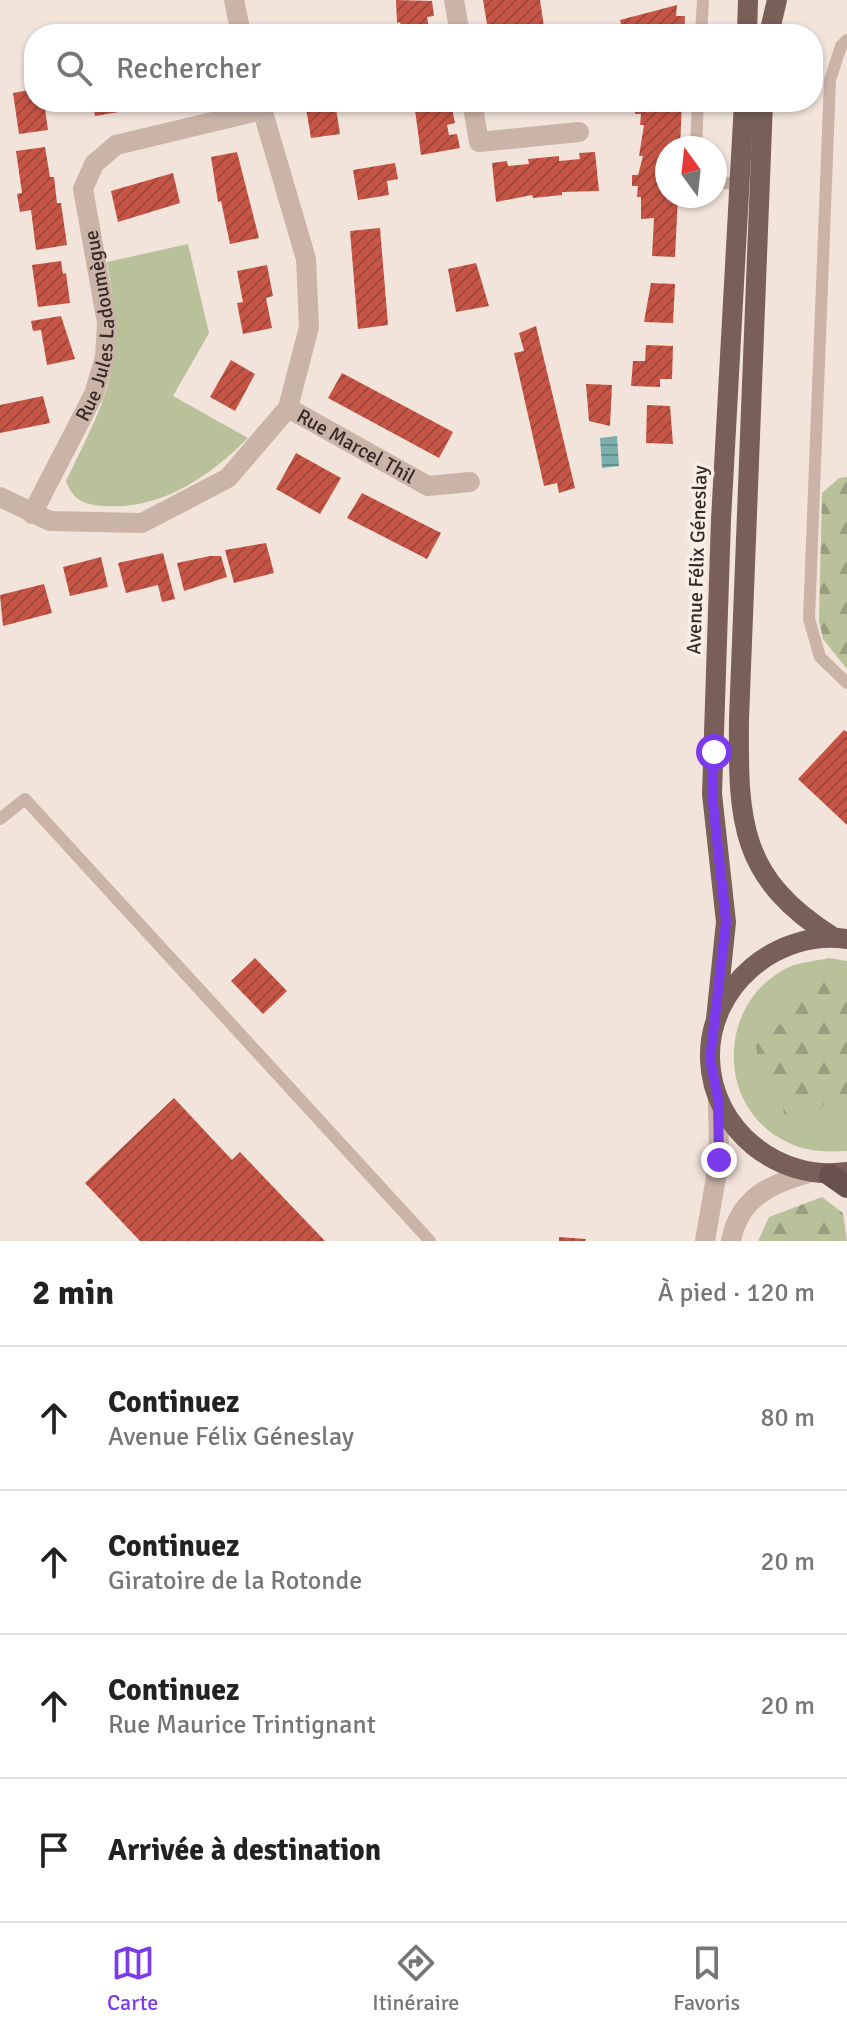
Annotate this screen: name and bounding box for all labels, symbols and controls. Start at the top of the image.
search box [24,24,823,112]
icon: search [52,46,96,90]
text: Rechercher [116,50,261,87]
north arrow [655,136,727,208]
street label: Rue Jules Ladoumègue [70,228,120,425]
street label: Rue Marcel Thil [292,403,420,489]
street label: Avenue Félix Géneslay [681,464,713,655]
route start [696,734,732,770]
route end [701,1142,737,1178]
text: 2 min [32,1272,114,1314]
text: À pied · 120 m [658,1277,815,1309]
text: Continuez [108,1384,240,1421]
icon: ahead [32,1396,76,1440]
text: 80 m [760,1402,815,1434]
text: Avenue Félix Géneslay [108,1421,354,1453]
text: Continuez [108,1528,240,1565]
icon: ahead [32,1540,76,1584]
text: 20 m [760,1546,815,1578]
text: Giratoire de la Rotonde [108,1565,362,1597]
text: Continuez [108,1672,240,1709]
icon: ahead [32,1684,76,1728]
text: 20 m [760,1690,815,1722]
text: Rue Maurice Trintignant [108,1709,376,1741]
icon: arrive [32,1828,76,1872]
text: Arrivée à destination [108,1832,381,1869]
tab: Carte [107,1941,158,2016]
tab: Itinéraire [372,1941,459,2016]
tab: Favoris [673,1941,740,2016]

